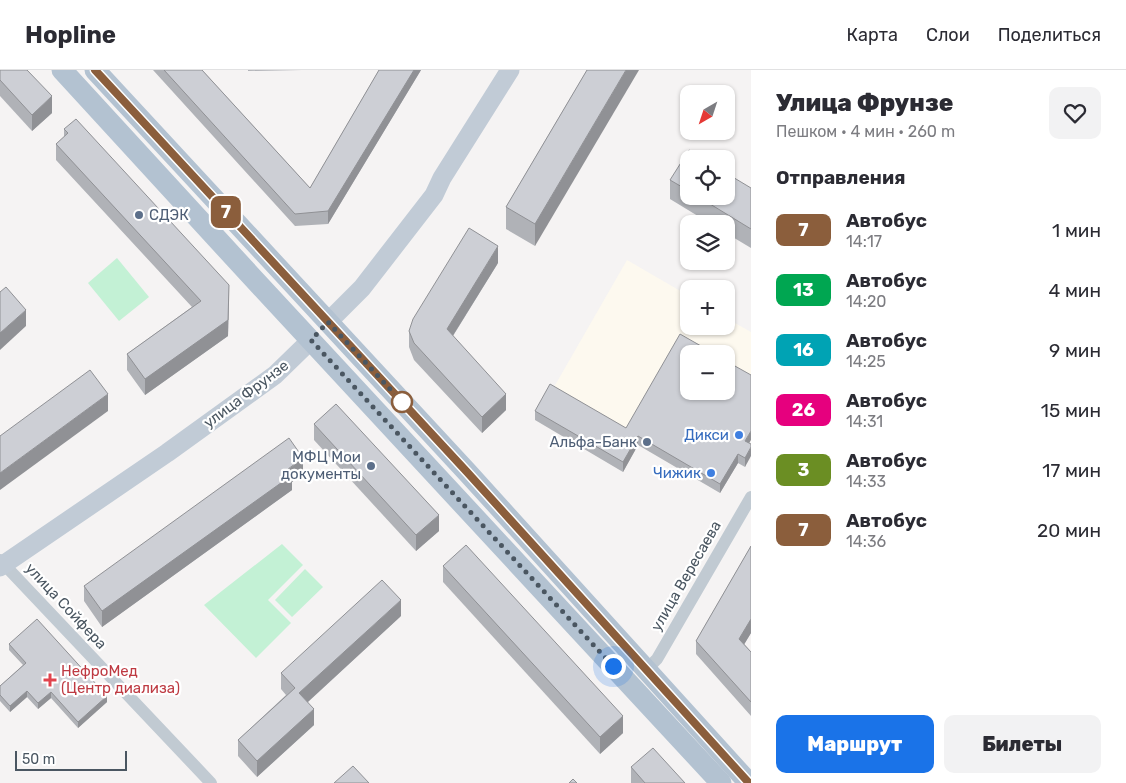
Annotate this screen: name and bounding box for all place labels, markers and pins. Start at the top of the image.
place label: СДЭК [149,206,189,224]
marker: СДЭК [133,209,145,221]
unlabelled marker [391,391,413,413]
place label: Дикси [684,426,729,444]
marker: Дикси [733,429,745,441]
place label: Альфа-Банк [549,433,637,451]
marker: Альфа-Банк [641,436,653,448]
place label: МФЦ Мои документы [281,448,361,483]
marker: МФЦ Мои документы [365,460,377,472]
place label: Чижик [653,464,701,482]
marker: Чижик [705,467,717,479]
place label: НефроМед (Центр диализа) [61,662,180,697]
marker: НефроМед (Центр диализа) [43,673,57,687]

